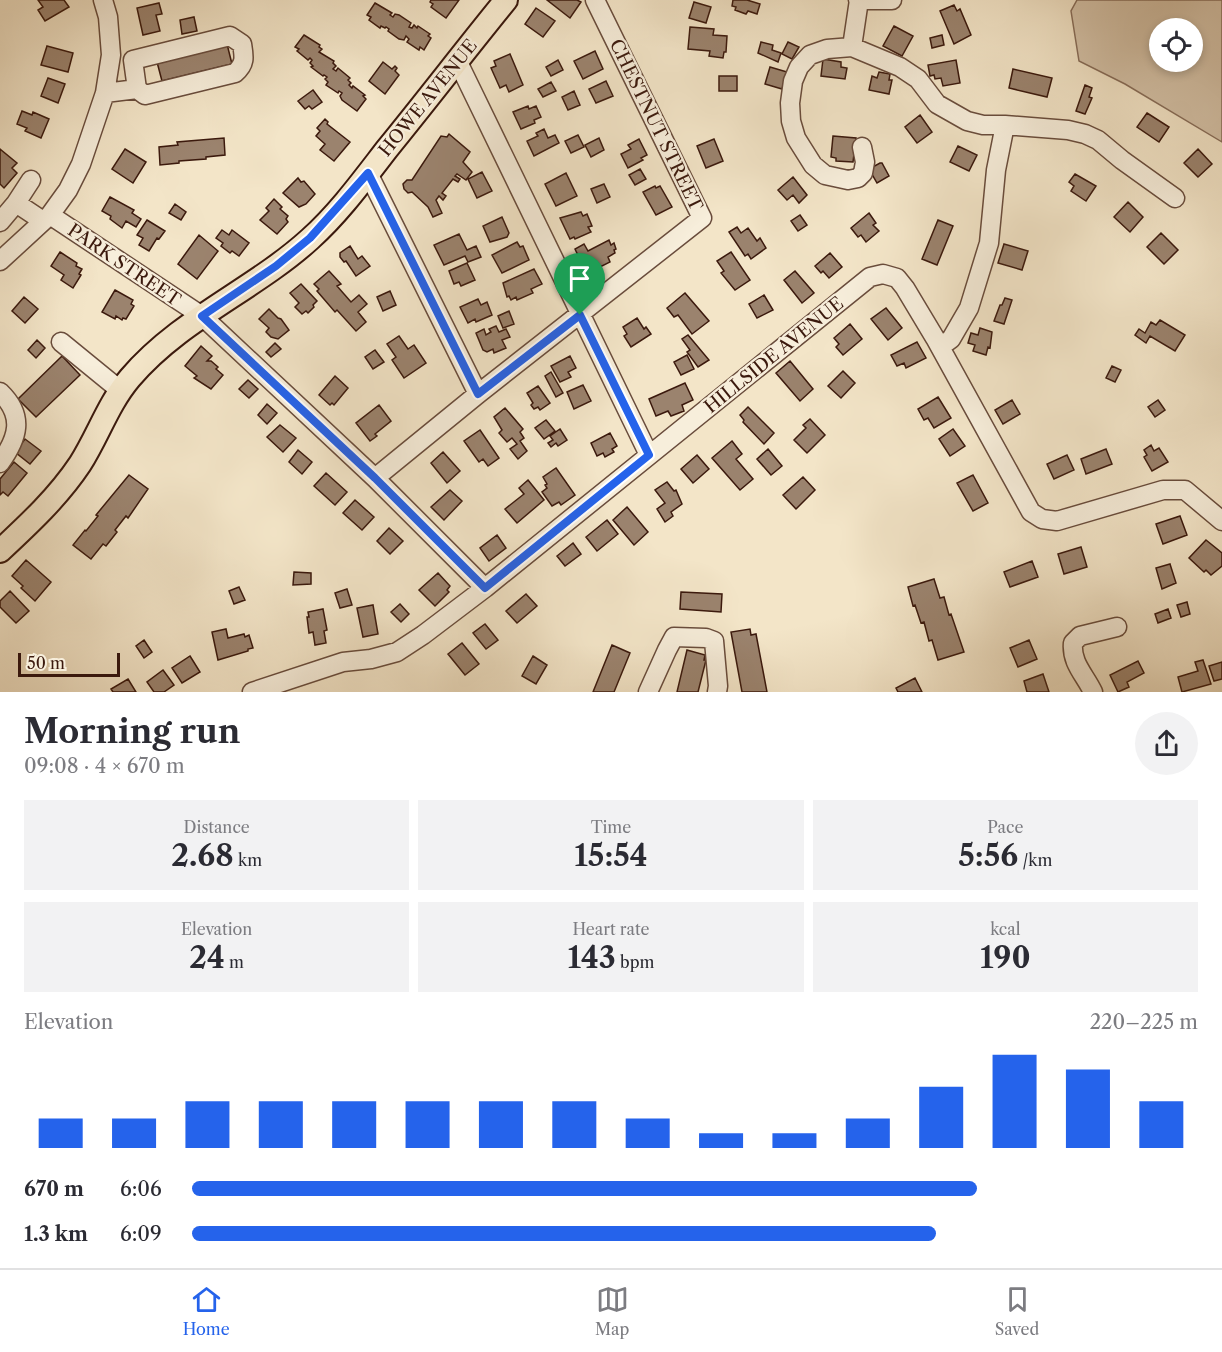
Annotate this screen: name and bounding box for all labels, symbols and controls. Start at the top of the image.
map controls [1149,18,1203,72]
button: locate [1149,18,1203,72]
street label: HOWE AVENUE [374,35,482,161]
street label: CHESTNUT STREET [605,36,707,215]
street label: PARK STREET [63,219,185,311]
pin [554,253,605,315]
icon: arrive [563,262,596,295]
street label: HILLSIDE AVENUE [700,292,848,418]
scale bar [18,650,120,678]
text: 50 m [27,653,65,673]
text: Morning run [24,711,240,752]
button: share [1135,712,1198,775]
text: 09:08 · 4 × 670 m [24,754,185,778]
text: Distance [184,817,250,837]
text: Time [591,817,631,837]
text: Pace [987,817,1023,837]
text: 2.68 [171,837,234,874]
text: 15:54 [574,837,648,874]
text: 5:56 [958,837,1018,874]
text: km [234,850,262,870]
text: /km [1018,850,1052,870]
text: Elevation [181,919,252,939]
text: Heart rate [572,919,650,939]
text: kcal [990,919,1020,939]
text: 24 [189,939,225,976]
text: 143 [568,939,616,976]
text: 190 [980,939,1031,976]
text: m [225,952,244,972]
text: bpm [616,952,654,972]
text: Elevation [24,1010,113,1034]
text: 220–225 m [1090,1010,1198,1034]
text: 670 m [24,1177,84,1201]
text: 6:06 [120,1177,162,1201]
text: 1.3 km [24,1222,88,1246]
text: 6:09 [120,1222,162,1246]
tab: Home [183,1283,230,1339]
tab: Map [595,1283,629,1339]
tab: Saved [995,1283,1039,1339]

